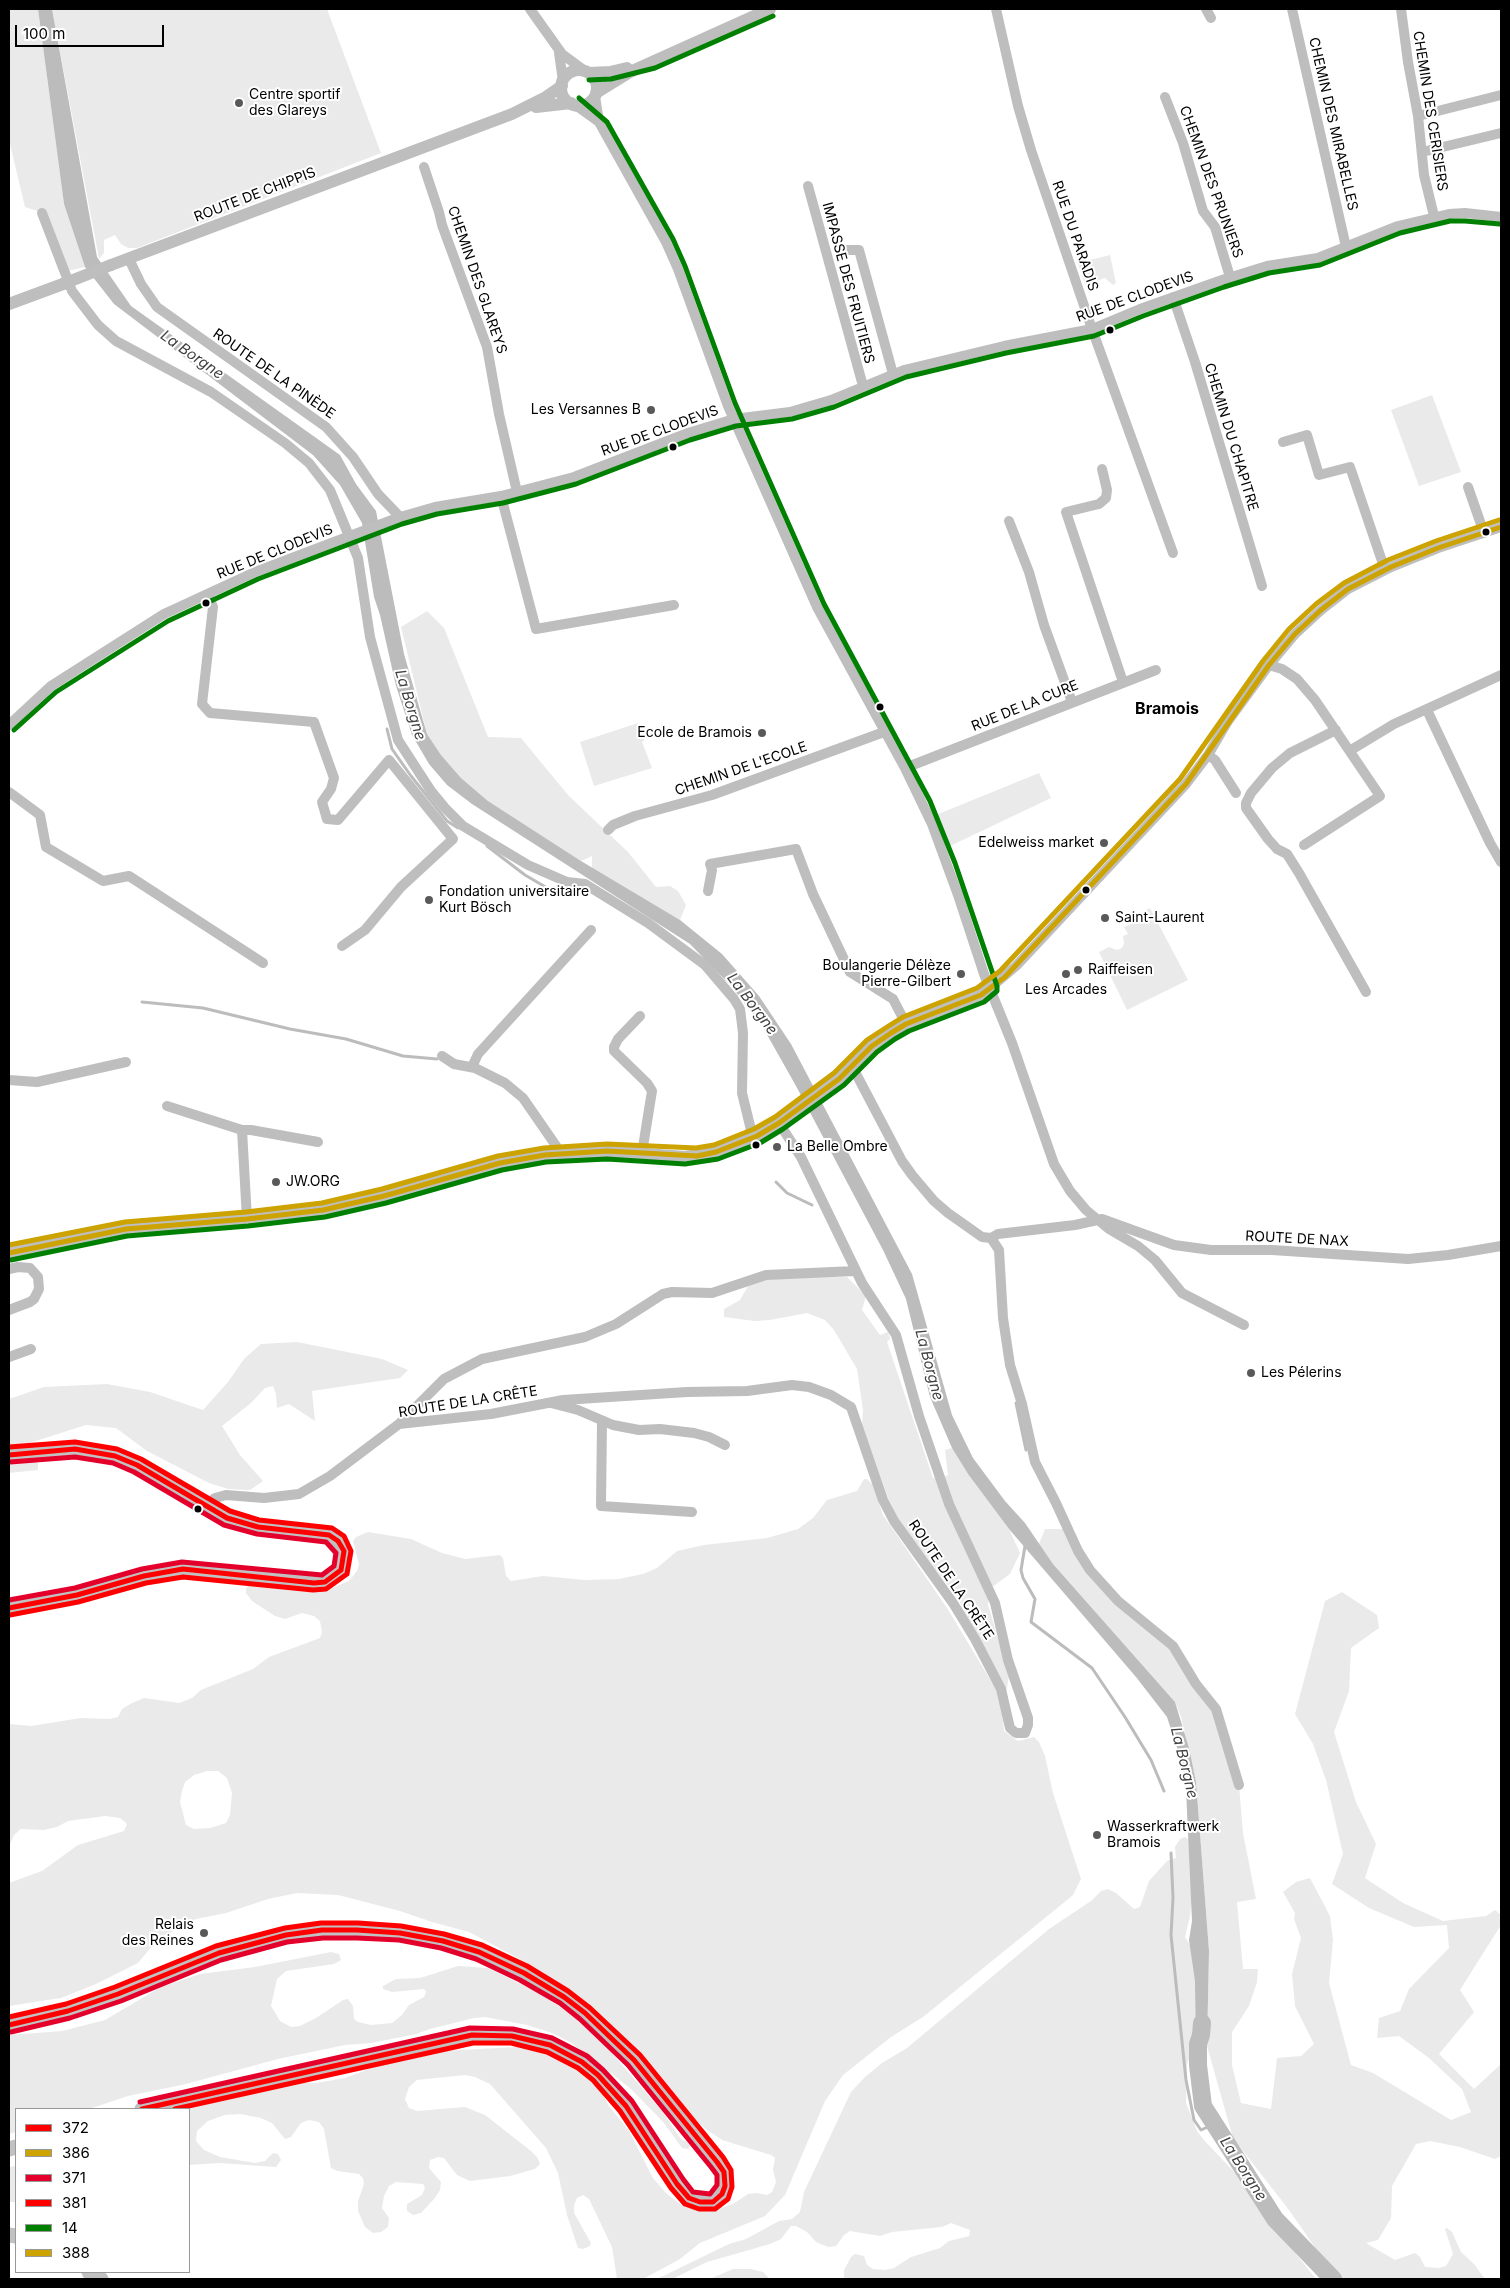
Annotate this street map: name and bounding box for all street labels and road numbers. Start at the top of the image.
street label: CHEMIN DES CERISIERS [1409,30,1451,192]
street label: CHEMIN DES MIRABELLES [1305,36,1361,212]
street label: CHEMIN DES PRUNIERS [1176,104,1246,260]
street label: ROUTE DE CHIPPIS [192,164,318,226]
street label: RUE DU PARADIS [1048,179,1102,293]
street label: IMPASSE DES FRUITIERS [818,200,878,366]
street label: CHEMIN DES GLAREYS [444,204,510,356]
street label: RUE DE CLODEVIS [1074,268,1196,326]
street label: ROUTE DE LA PINÈDE [210,325,338,423]
street label: CHEMIN DU CHAPITRE [1200,361,1262,513]
street label: RUE DE CLODEVIS [599,402,721,460]
street label: RUE DE CLODEVIS [215,521,335,583]
street label: RUE DE LA CURE [969,677,1081,735]
street label: CHEMIN DE L'ECOLE [673,738,809,800]
street label: ROUTE DE NAX [1245,1228,1349,1250]
street label: ROUTE DE LA CRÊTE [397,1383,539,1421]
street label: ROUTE DE LA CRÊTE [905,1517,997,1643]

